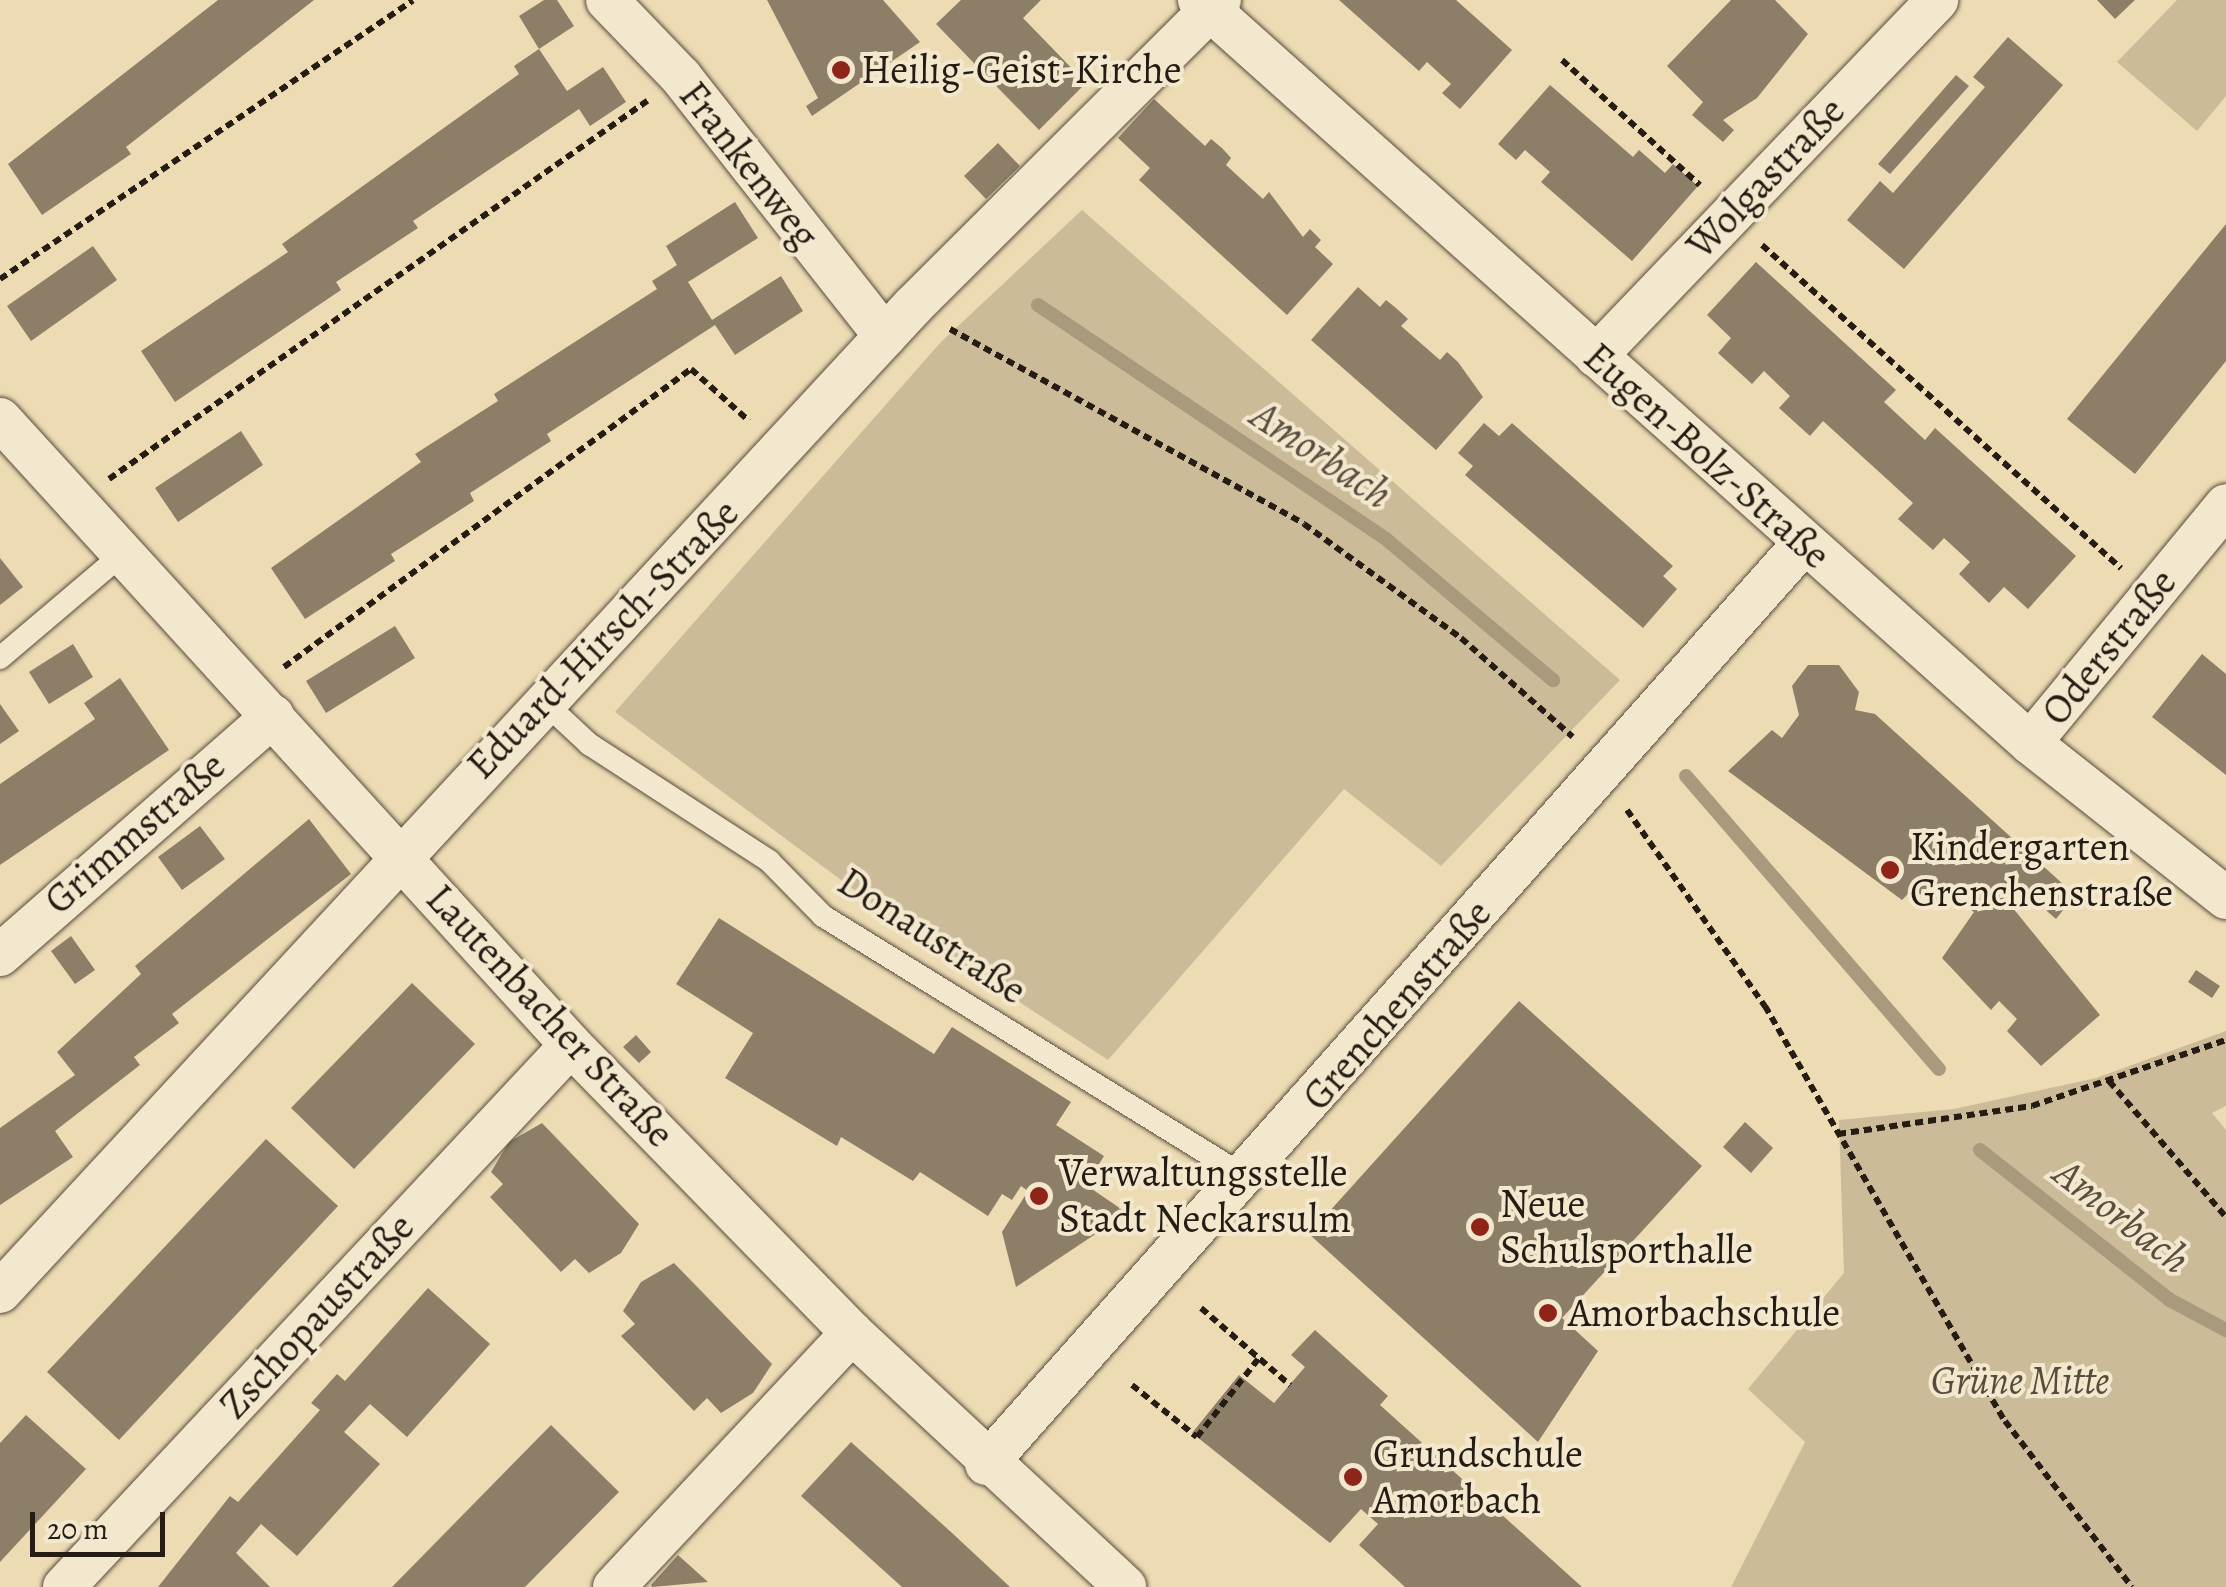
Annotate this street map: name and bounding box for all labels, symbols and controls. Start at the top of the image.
place label: Heilig-Geist-Kirche [861,46,1182,94]
marker: Heilig-Geist-Kirche [830,59,852,81]
street label: Frankenweg [669,72,829,258]
street label: Wolgastraße [1677,87,1855,269]
street label: Eugen-Bolz-Straße [1574,333,1840,579]
water label: Amorbach [1242,389,1402,519]
street label: Eduard-Hirsch-Straße [457,489,749,789]
street label: Oderstraße [2032,559,2186,735]
street label: Grimmstraße [35,742,235,924]
place label: Kindergarten Grenchenstraße [1910,823,2173,917]
street label: Donaustraße [829,857,1035,1015]
marker: Kindergarten Grenchenstraße [1879,859,1901,881]
street label: Lautenbacher Straße [416,875,684,1157]
street label: Grenchenstraße [1293,890,1501,1120]
water label: Amorbach [2044,1147,2200,1285]
place label: Verwaltungsstelle Stadt Neckarsulm [1059,1149,1351,1243]
place label: Neue Schulsporthalle [1500,1180,1753,1274]
marker: Verwaltungsstelle Stadt Neckarsulm [1028,1185,1050,1207]
street label: Zschopaustraße [210,1204,424,1428]
marker: Neue Schulsporthalle [1469,1216,1491,1238]
place label: Amorbachschule [1568,1289,1840,1337]
marker: Amorbachschule [1537,1302,1559,1324]
park label: Grüne Mitte [1931,1357,2109,1405]
place label: Grundschule Amorbach [1373,1430,1583,1524]
marker: Grundschule Amorbach [1342,1466,1364,1488]
scale bar [35,1492,170,1554]
text: 20 m [47,1509,108,1549]

